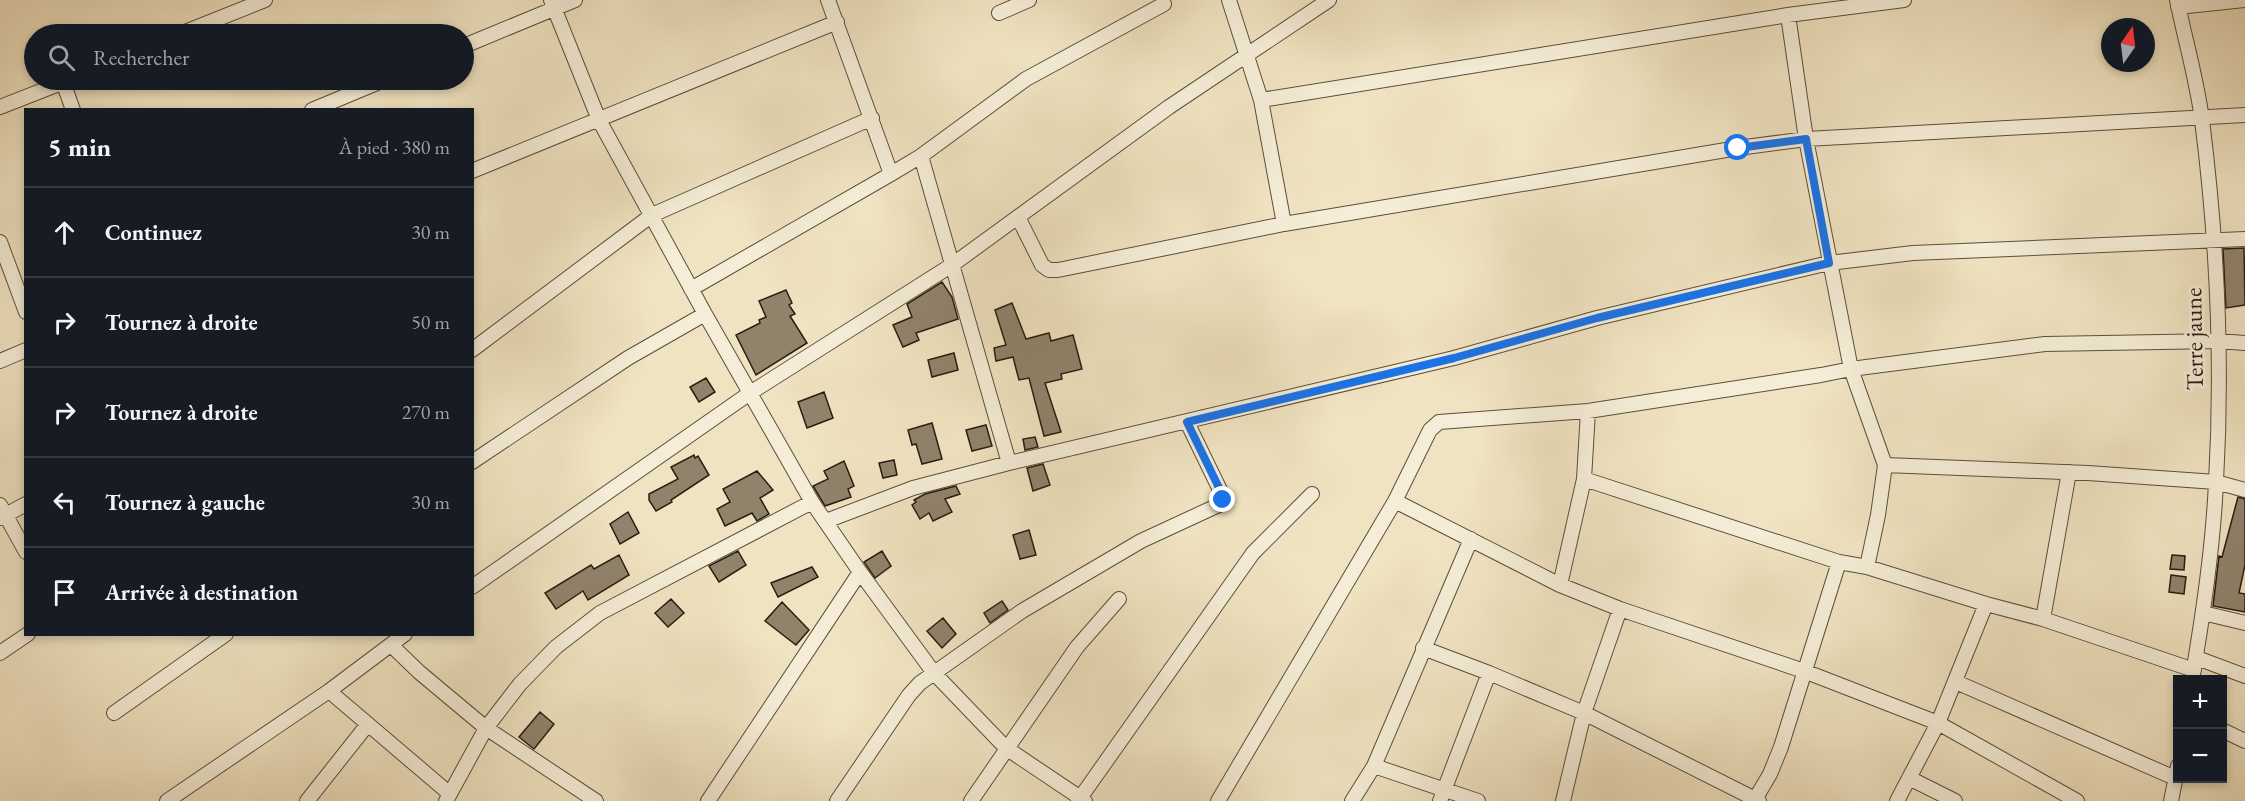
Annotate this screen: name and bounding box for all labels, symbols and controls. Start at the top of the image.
north arrow [2101,18,2155,72]
search box [24,24,474,90]
icon: search [45,41,78,74]
text: Rechercher [93,43,189,72]
text: 5 min [48,130,111,164]
text: À pied · 380 m [339,134,450,160]
route start [1724,134,1750,160]
icon: ahead [48,216,81,249]
text: Continuez [105,218,202,247]
text: 30 m [411,219,450,245]
street label: Terre jaune [2177,287,2210,391]
icon: right [48,306,81,339]
text: Tournez à droite [105,308,258,337]
text: 50 m [411,309,450,335]
icon: right [48,396,81,429]
text: Tournez à droite [105,398,258,427]
text: 270 m [402,399,450,425]
icon: left [48,486,81,519]
route end [1209,486,1235,512]
text: Tournez à gauche [105,488,265,517]
text: 30 m [411,489,450,515]
icon: arrive [48,576,81,609]
text: Arrivée à destination [105,578,298,607]
map controls [2173,675,2227,783]
button: + [2173,675,2227,729]
button: − [2173,729,2227,783]

